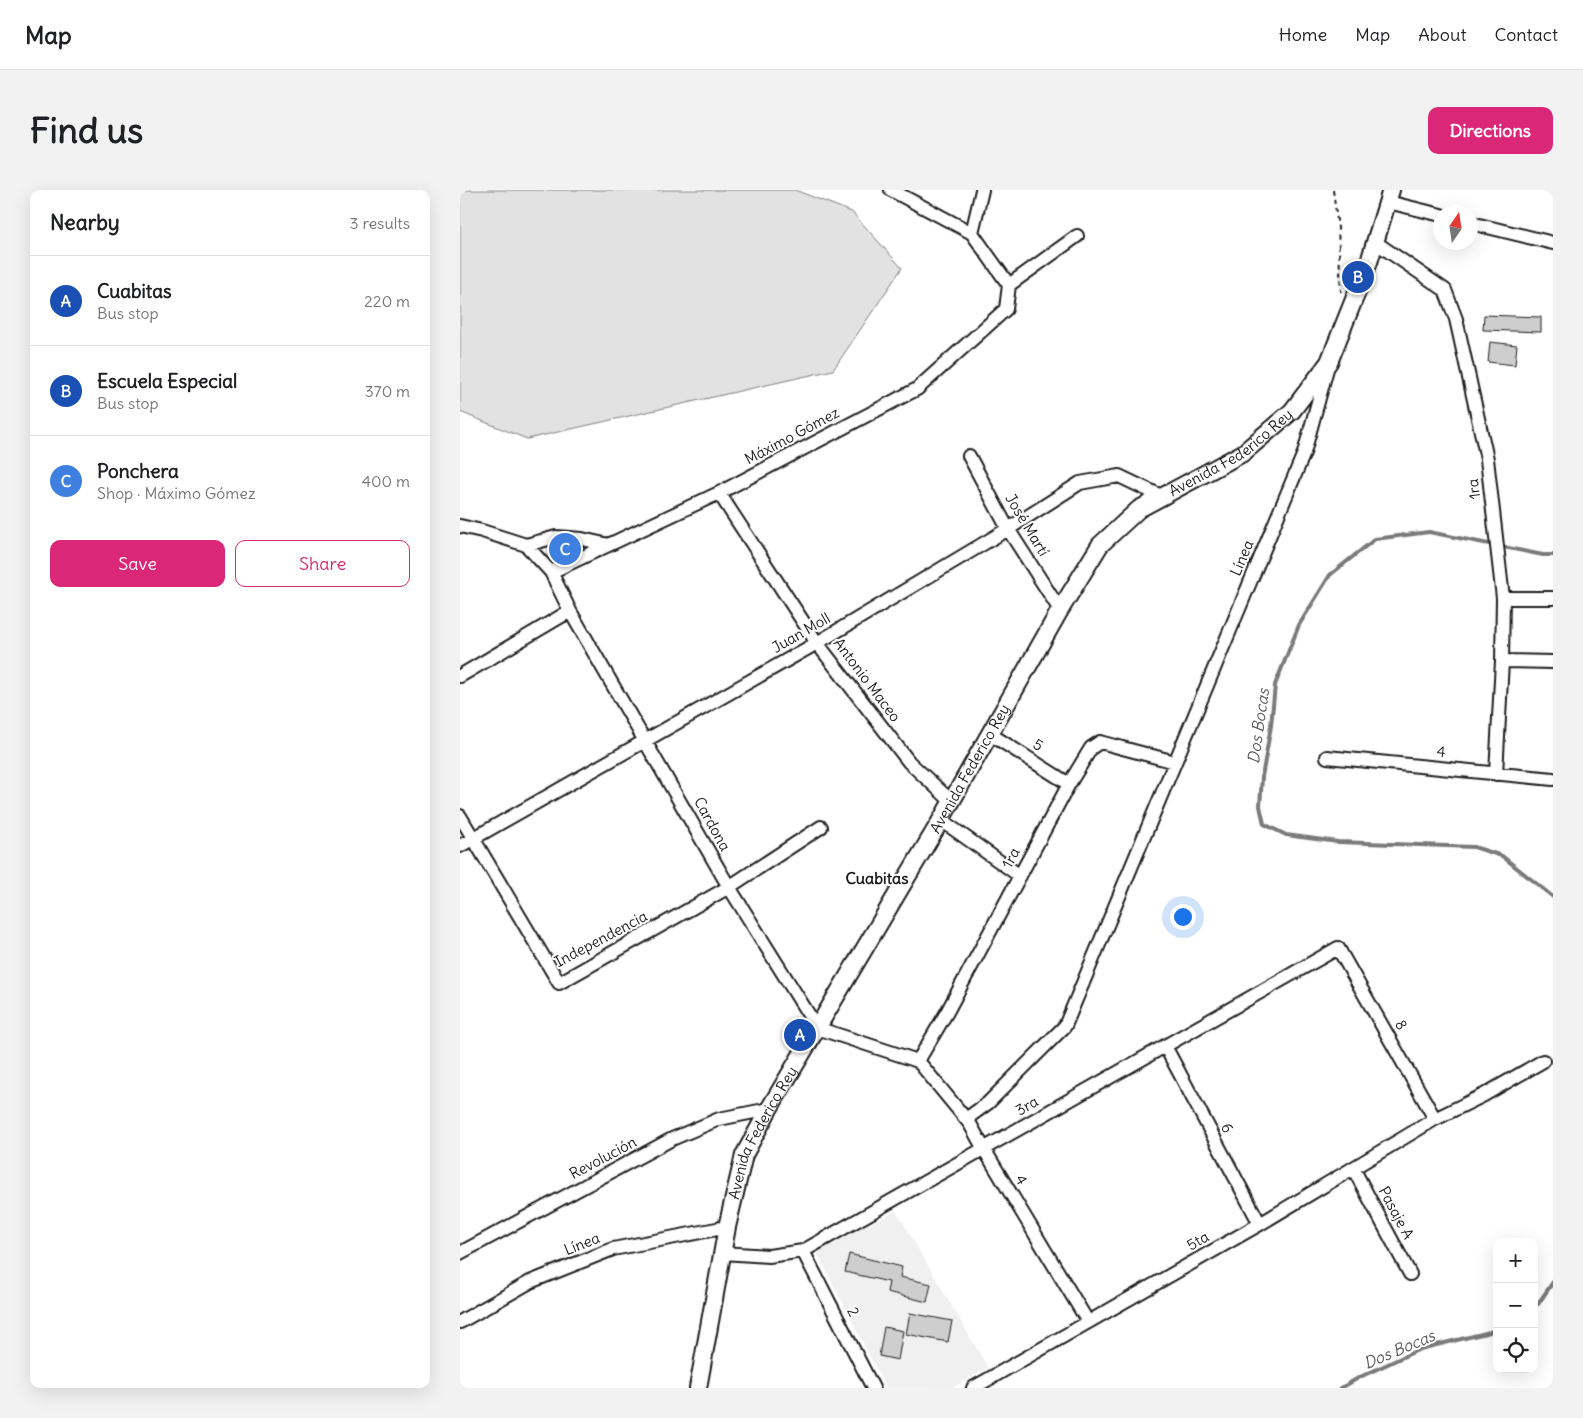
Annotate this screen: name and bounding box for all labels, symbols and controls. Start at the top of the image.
text: Map [25,20,72,50]
text: Home [1279,23,1327,46]
text: Map [1355,23,1390,46]
text: About [1418,23,1466,46]
text: Contact [1494,23,1558,46]
button: Directions [1428,107,1553,154]
text: Find us [30,108,143,152]
north arrow [1433,205,1478,250]
text: Nearby [50,209,120,236]
text: 3 results [350,213,410,233]
pin: B [1342,258,1374,296]
text: Cuabitas [97,279,172,303]
text: A [61,291,71,311]
text: 220 m [364,291,410,311]
text: Bus stop [97,303,159,323]
text: Escuela Especial [97,369,237,393]
text: B [61,381,71,401]
text: 370 m [365,381,410,401]
text: Bus stop [97,393,159,413]
street label: Máximo Gómez [741,403,842,468]
street label: Avenida Federico Rey [1165,405,1296,500]
text: Ponchera [97,459,179,483]
text: C [61,471,71,491]
text: 400 m [362,471,410,491]
street label: 1ra [1463,477,1484,500]
text: Shop · Máximo Gómez [97,483,256,503]
street label: José Martí [1001,490,1054,559]
pin: C [549,530,581,568]
street label: Línea [1226,537,1258,578]
button: Save [50,540,225,587]
button: Share [235,540,410,587]
street label: Juan Moll [768,608,833,657]
street label: Antonio Maceo [830,634,905,725]
water label: Dos Bocas [1243,687,1273,765]
street label: Avenida Federico Rey [925,701,1014,837]
street label: 5 [1030,734,1047,755]
street label: 4 [1436,742,1447,761]
street label: Cardona [690,793,735,854]
street label: 1ra [997,844,1024,871]
district label: Cuabitas [846,868,908,888]
your location [1170,904,1196,930]
street label: Independencia [551,906,651,971]
pin: A [784,1016,816,1054]
street label: 8 [1391,1016,1412,1033]
street label: Avenida Federico Rey [724,1063,801,1201]
street label: 3ra [1012,1091,1042,1120]
street label: 6 [1217,1119,1238,1136]
street label: Revolución [566,1132,640,1183]
street label: 4 [1011,1171,1032,1189]
street label: Pasaje A [1375,1183,1418,1243]
street label: 5ta [1183,1227,1213,1254]
street label: Línea [561,1228,603,1259]
map controls [1493,1238,1538,1373]
button: + [1493,1238,1538,1283]
button: − [1493,1283,1538,1328]
street label: 2 [843,1304,864,1320]
water label: Dos Bocas [1360,1325,1438,1373]
button: locate [1493,1328,1538,1373]

